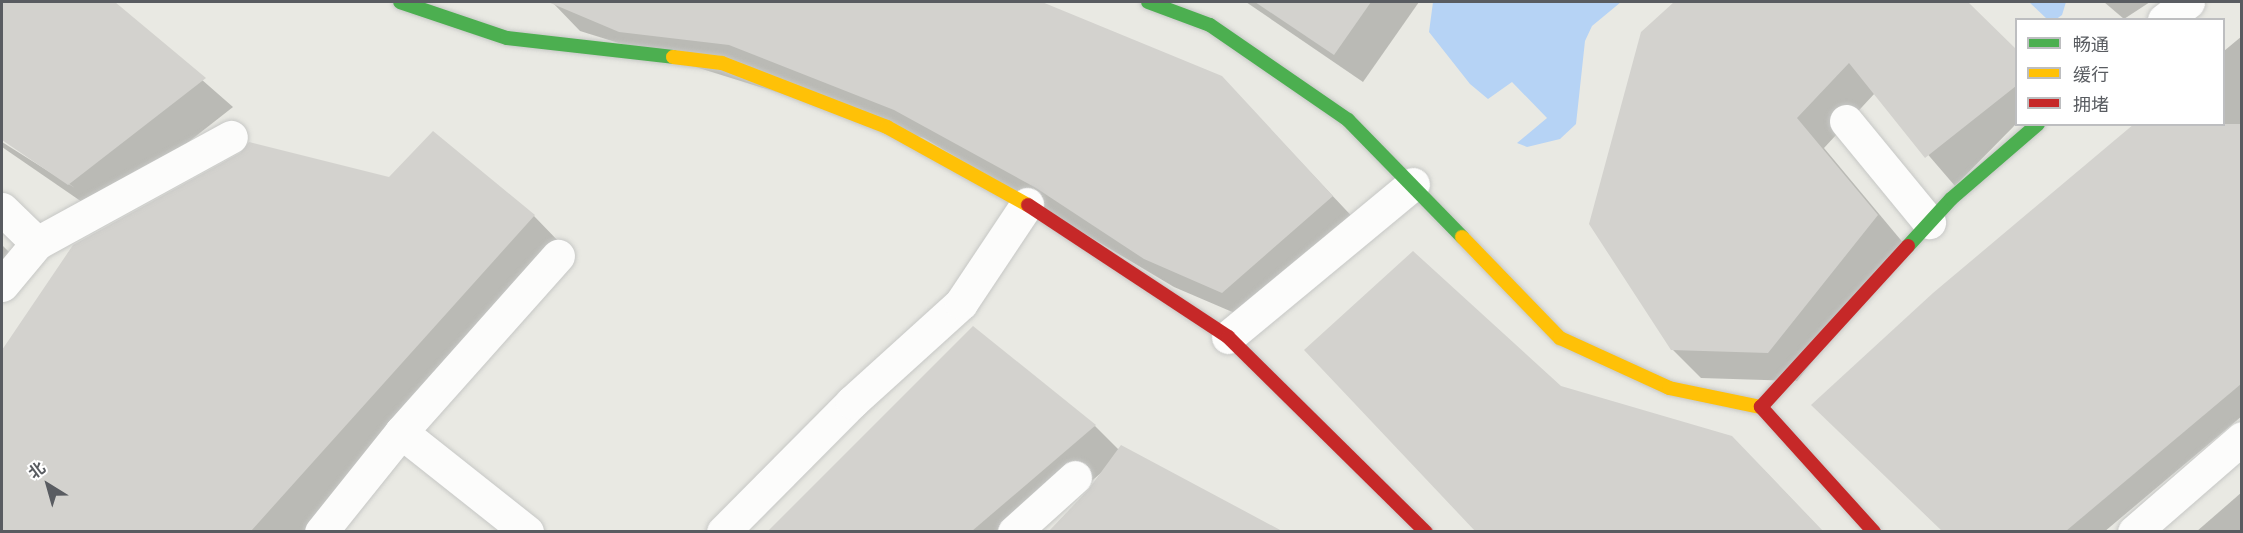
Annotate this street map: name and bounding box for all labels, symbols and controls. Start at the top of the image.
legend [2015,18,2225,126]
text: 畅通 [2073,34,2109,56]
text: 缓行 [2073,64,2109,86]
text: 拥堵 [2073,94,2109,116]
north arrow [18,455,78,515]
text: 北 [25,458,49,483]

